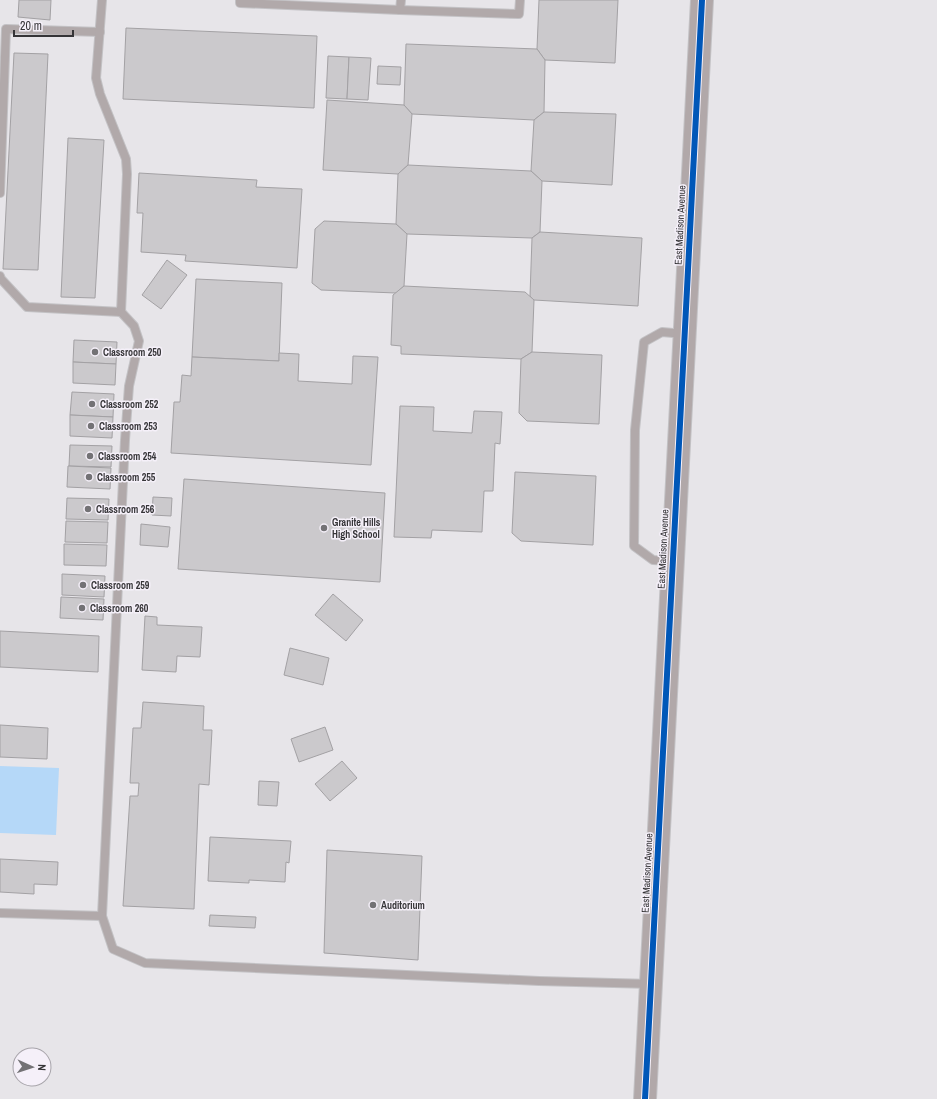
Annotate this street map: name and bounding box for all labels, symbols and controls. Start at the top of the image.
scale bar [14,12,73,38]
text: 20 m [20,18,42,34]
street label: East Madison Avenue [671,184,689,265]
place label: Classroom 250 [103,346,162,359]
marker: Classroom 250 [90,347,100,357]
place label: Classroom 252 [100,398,159,411]
marker: Classroom 252 [87,399,97,409]
place label: Classroom 253 [99,420,158,433]
marker: Classroom 253 [86,421,96,431]
place label: Classroom 254 [98,450,157,463]
marker: Classroom 254 [85,451,95,461]
place label: Classroom 255 [97,471,156,484]
marker: Classroom 255 [84,472,94,482]
place label: Classroom 256 [96,503,155,516]
marker: Classroom 256 [83,504,93,514]
street label: East Madison Avenue [654,508,672,589]
place label: Granite Hills High School [332,516,381,541]
marker: Granite Hills High School [319,523,329,533]
place label: Classroom 259 [91,579,150,592]
marker: Classroom 259 [78,580,88,590]
place label: Classroom 260 [90,602,149,615]
marker: Classroom 260 [77,603,87,613]
street label: East Madison Avenue [638,832,656,913]
place label: Auditorium [381,899,425,912]
marker: Auditorium [368,900,378,910]
north arrow [12,1047,52,1087]
text: N [35,1064,49,1071]

